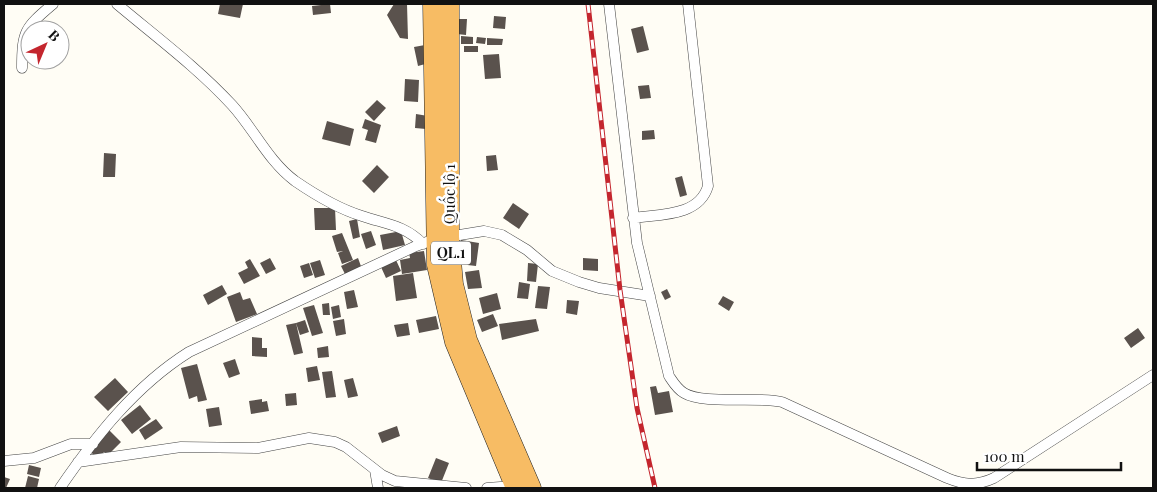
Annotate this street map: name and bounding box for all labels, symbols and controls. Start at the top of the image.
north arrow [20,20,70,70]
text: B [44,25,64,45]
street label: Quốc lộ 1 [438,163,459,224]
road number: QL.1 [431,242,471,264]
scale bar [977,440,1121,472]
text: 100 m [984,446,1025,466]

